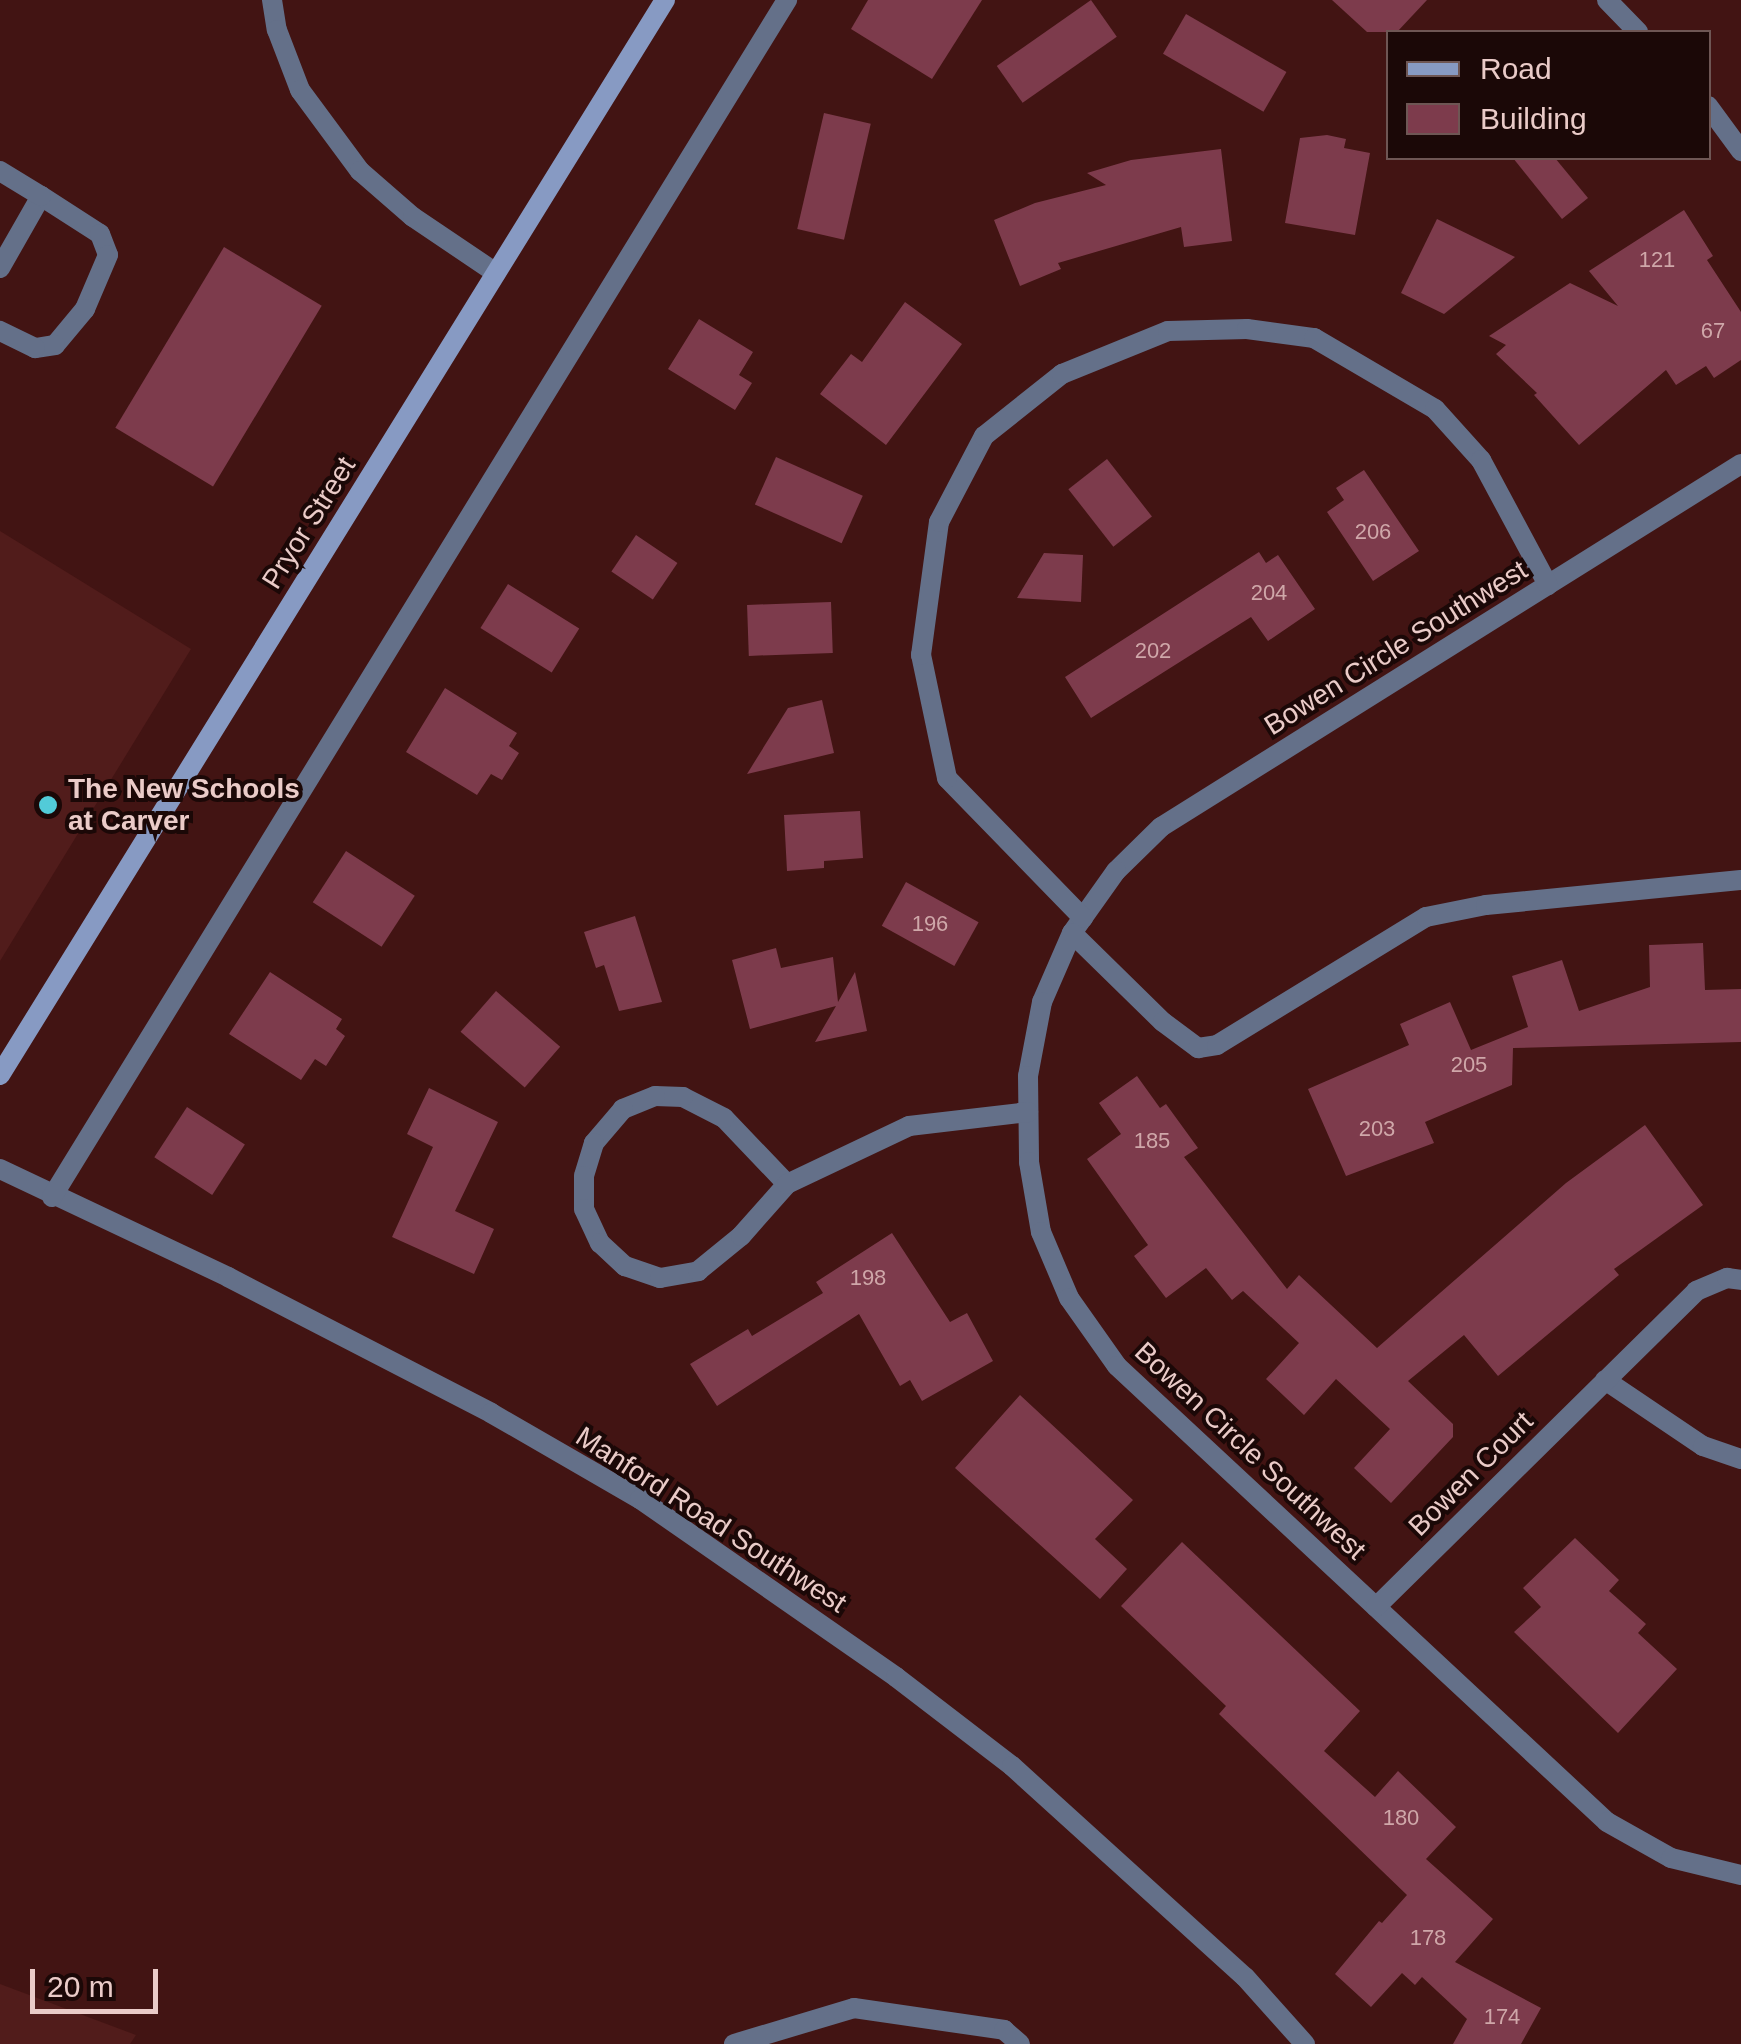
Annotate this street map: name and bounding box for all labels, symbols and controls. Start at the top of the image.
legend [1386,30,1711,160]
text: Road [1480,52,1552,85]
text: Building [1480,102,1587,135]
house number: 121 [1639,247,1675,273]
house number: 67 [1701,318,1725,344]
street label: Pryor Street [255,451,363,595]
house number: 206 [1355,519,1391,545]
street label: Bowen Circle Southwest [1258,553,1534,743]
house number: 204 [1251,580,1287,606]
house number: 202 [1135,638,1171,664]
place label: The New Schools at Carver [68,772,300,838]
marker: The New Schools at Carver [37,794,59,816]
house number: 196 [912,911,948,937]
house number: 205 [1451,1052,1487,1078]
house number: 203 [1359,1116,1395,1142]
house number: 185 [1134,1128,1170,1154]
house number: 198 [850,1265,886,1291]
street label: Bowen Circle Southwest [1128,1335,1372,1567]
street label: Bowen Court [1402,1405,1540,1543]
street label: Manford Road Southwest [569,1420,853,1620]
house number: 180 [1383,1805,1419,1831]
house number: 178 [1410,1925,1446,1951]
scale bar [35,1949,162,2011]
text: 20 m [47,1970,114,2003]
house number: 174 [1484,2004,1520,2030]

